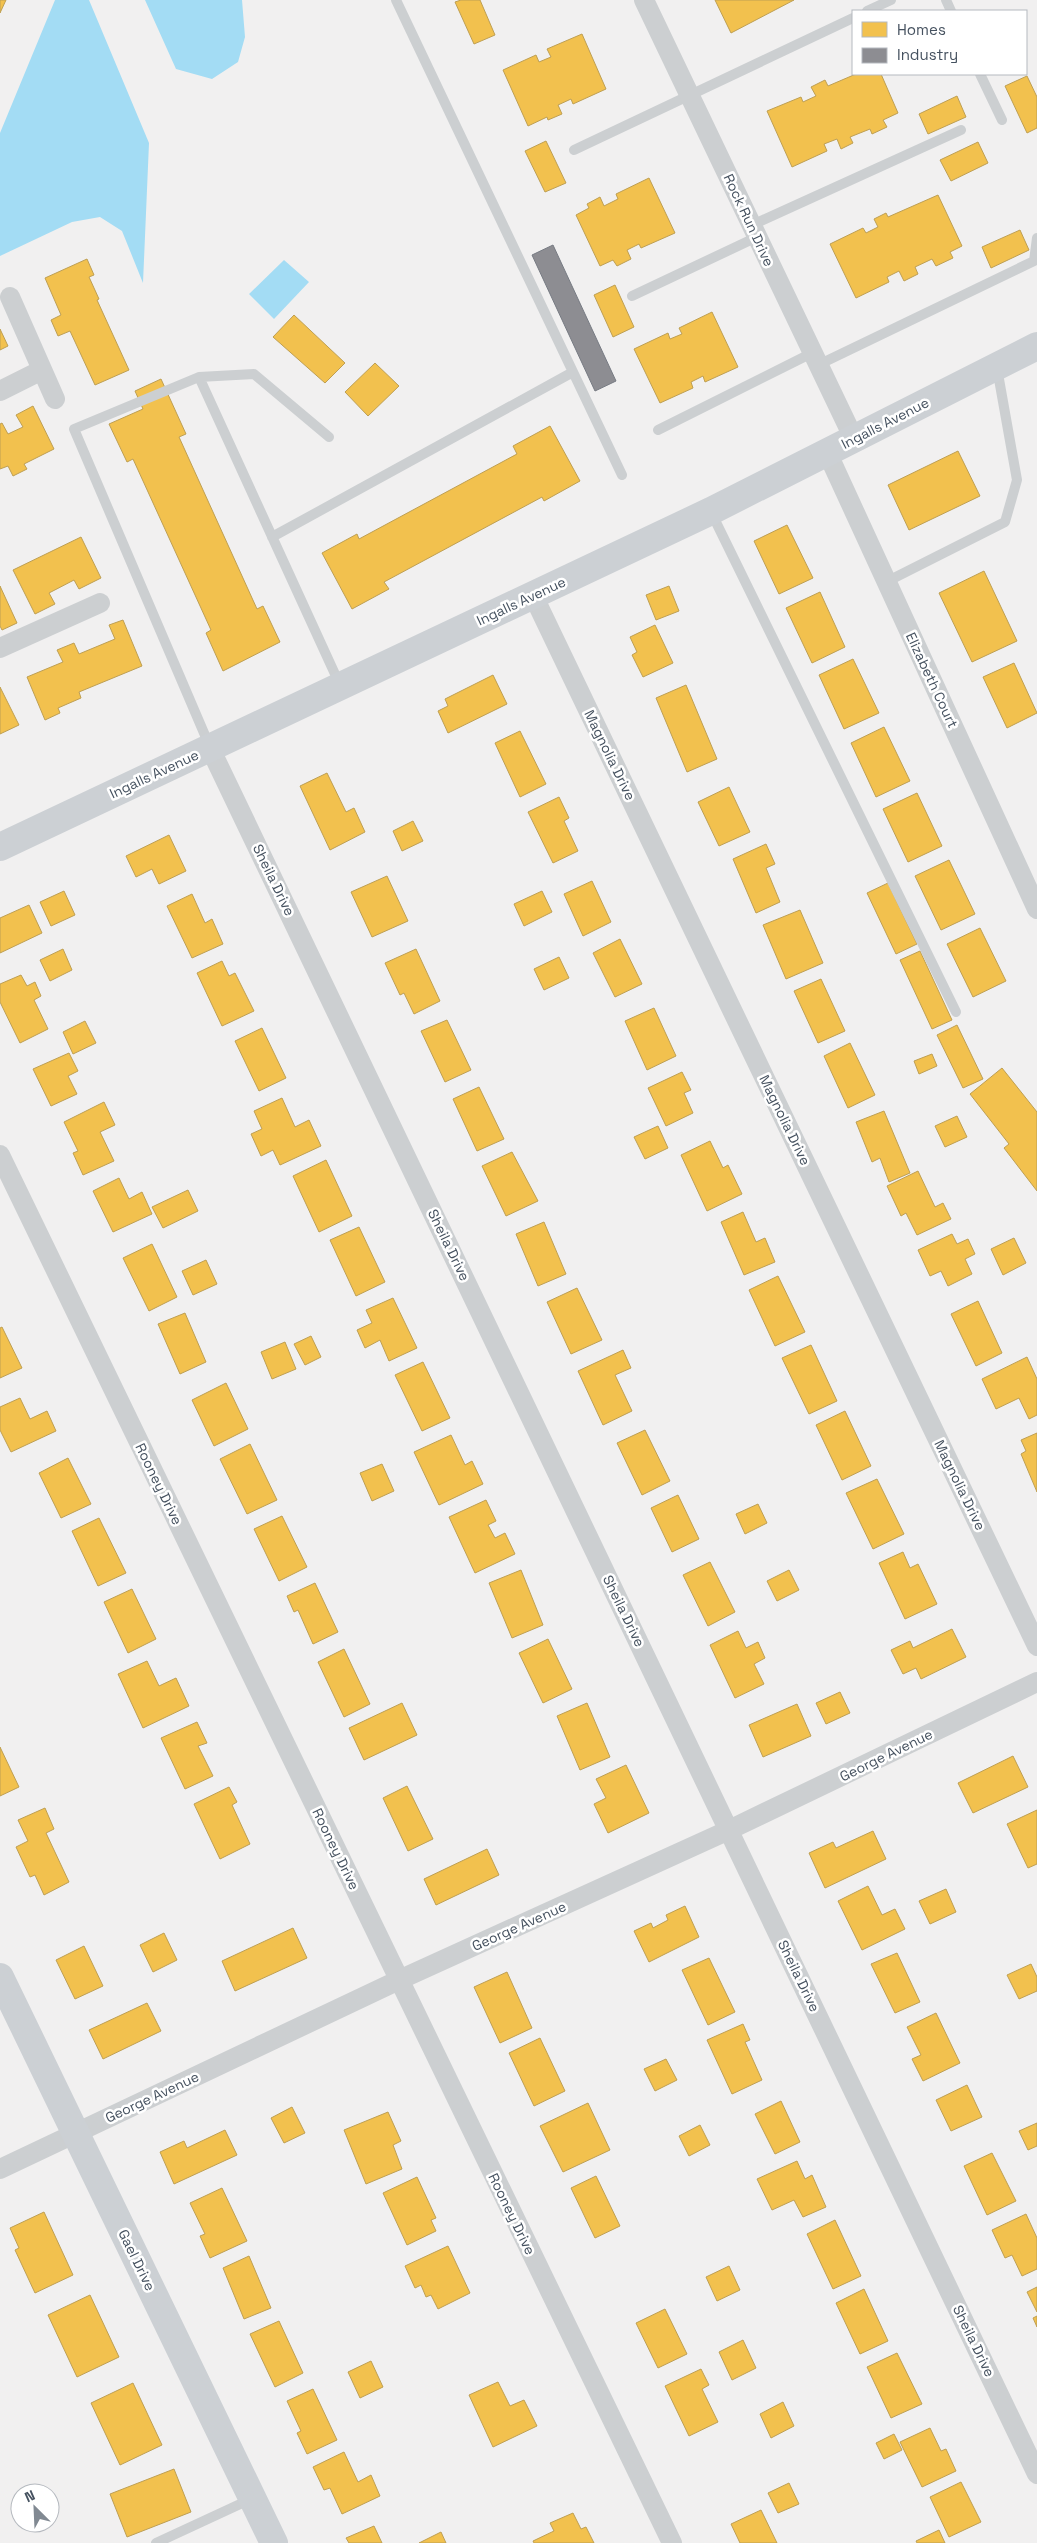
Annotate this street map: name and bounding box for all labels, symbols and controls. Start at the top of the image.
legend [852,10,1027,75]
text: Homes [897,20,946,39]
text: Industry [897,45,958,64]
street label: Rock Run Drive [720,171,778,269]
street label: Ingalls Avenue [838,393,932,453]
street label: Ingalls Avenue [474,573,568,629]
street label: Elizabeth Court [902,629,962,731]
street label: Magnolia Drive [580,707,640,803]
street label: Ingalls Avenue [107,746,201,802]
street label: Sheila Drive [249,841,299,919]
street label: Magnolia Drive [755,1072,815,1168]
street label: Sheila Drive [424,1206,474,1284]
street label: Magnolia Drive [930,1437,990,1533]
street label: Rooney Drive [131,1440,187,1528]
street label: Sheila Drive [599,1572,649,1650]
street label: George Avenue [837,1725,935,1785]
street label: Rooney Drive [308,1805,364,1893]
street label: George Avenue [469,1897,569,1955]
street label: Sheila Drive [774,1937,824,2015]
street label: George Avenue [102,2067,202,2127]
street label: Rooney Drive [484,2170,540,2258]
street label: Gael Drive [114,2226,160,2294]
street label: Sheila Drive [949,2302,999,2380]
north arrow [10,2483,60,2533]
text: N [22,2486,38,2506]

